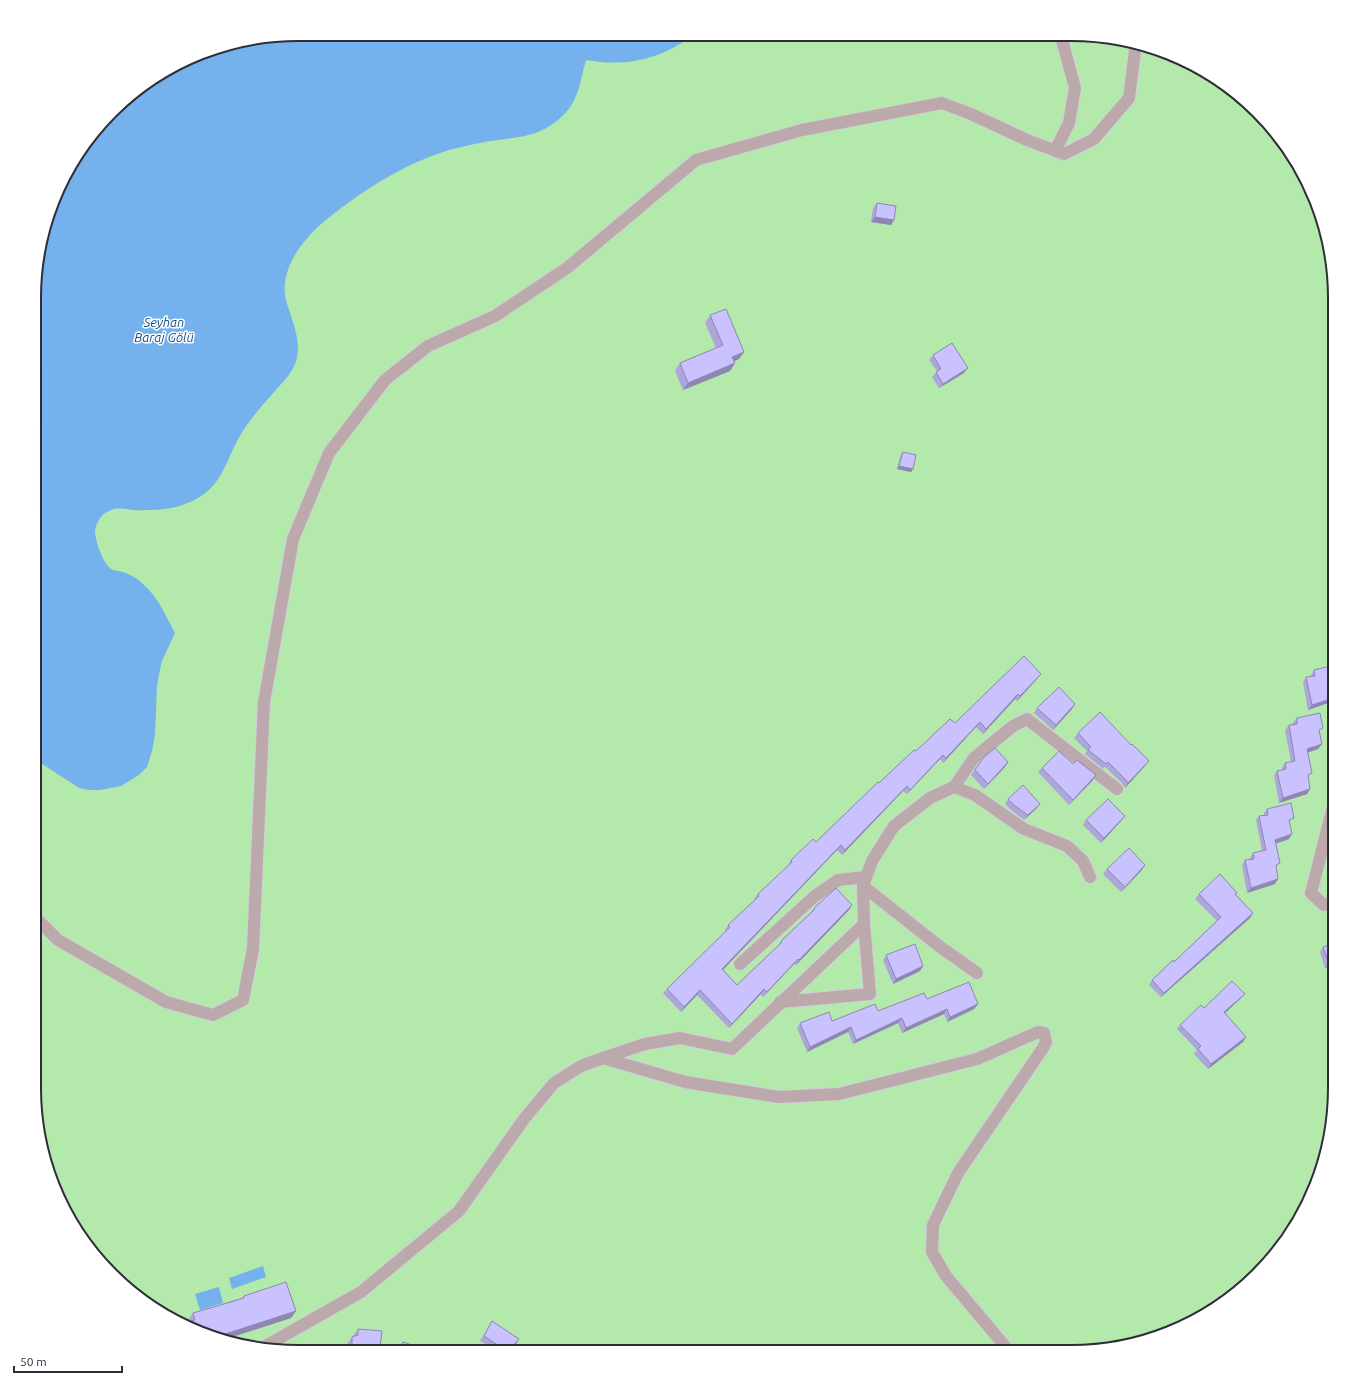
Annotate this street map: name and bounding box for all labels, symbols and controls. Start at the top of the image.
water label: Seyhan Baraj Gölü [134,315,194,344]
scale bar [14,1348,122,1374]
text: 50 m [20,1355,47,1368]

